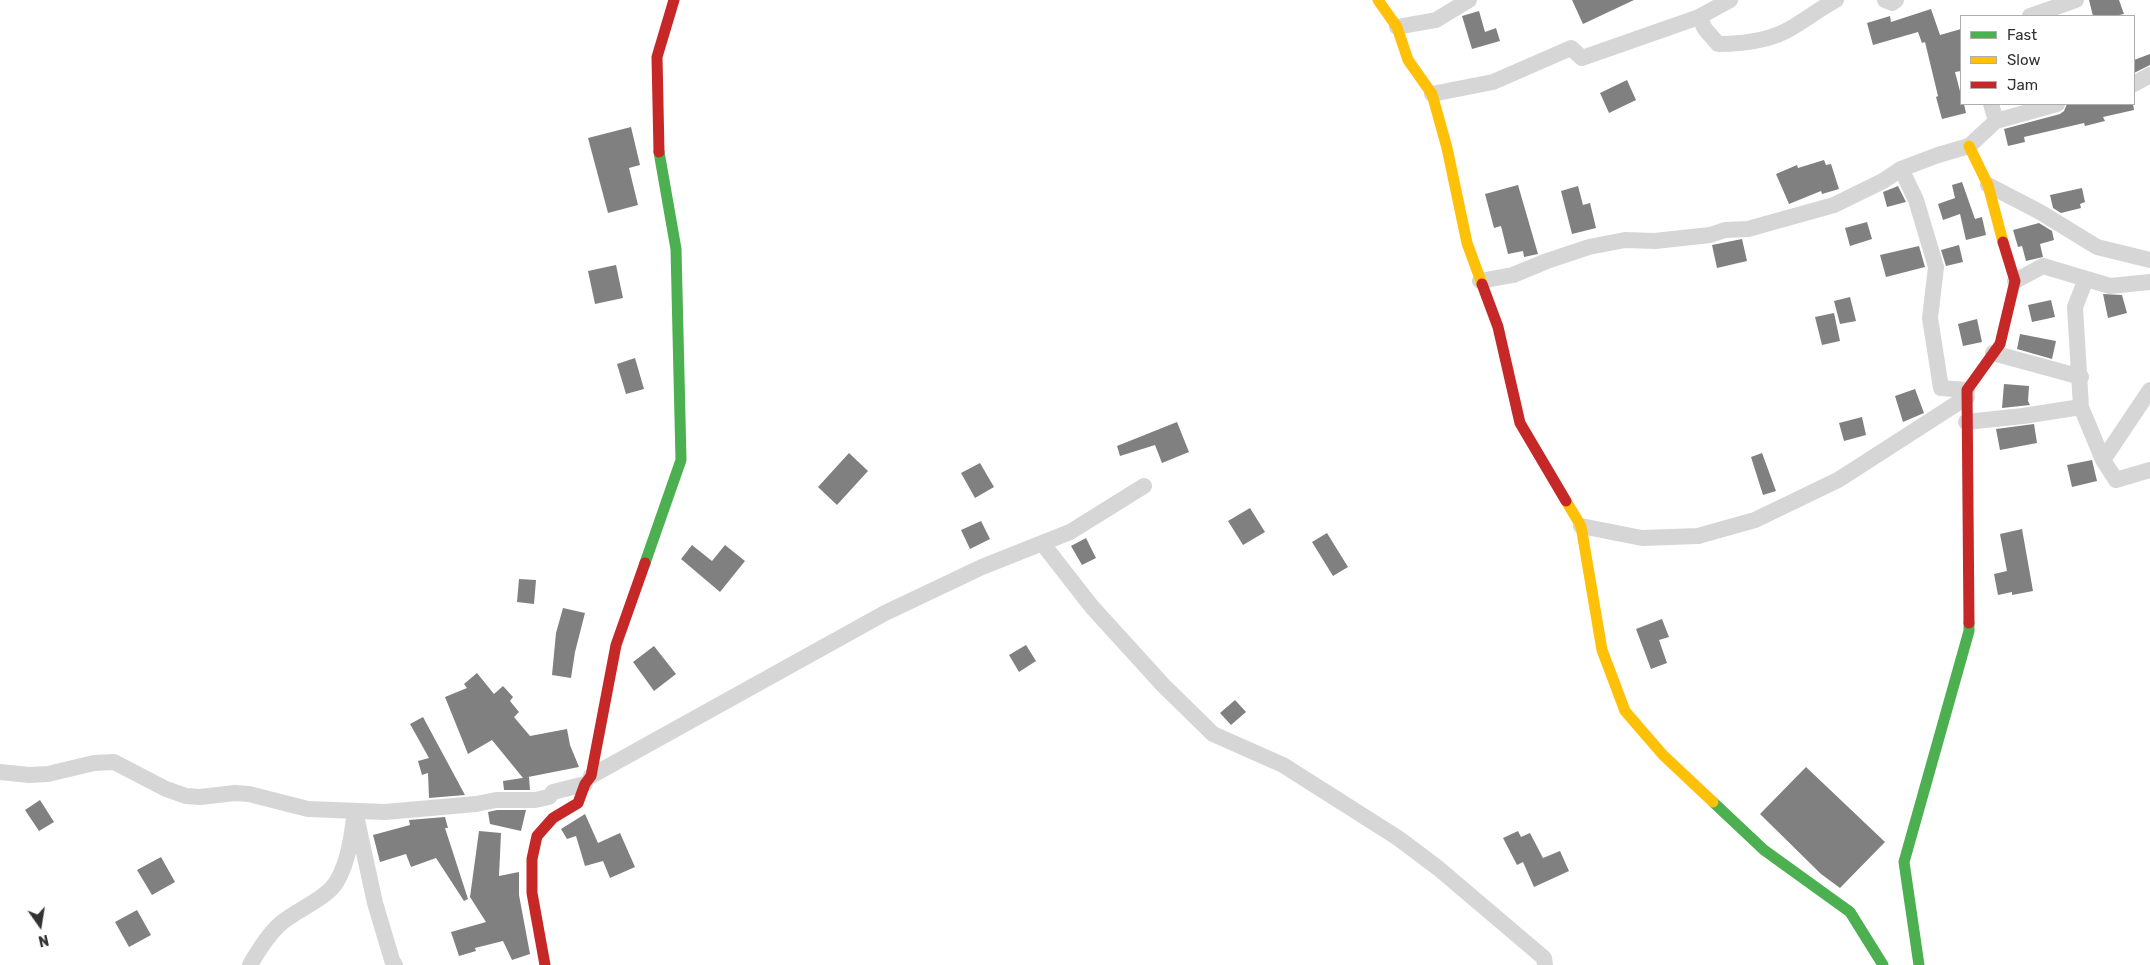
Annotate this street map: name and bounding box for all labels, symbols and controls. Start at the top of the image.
legend [1960,15,2135,105]
text: Fast [2007,26,2037,44]
text: Slow [2007,51,2040,69]
text: Jam [2007,76,2038,94]
north arrow [15,900,65,950]
text: N [37,931,50,950]

